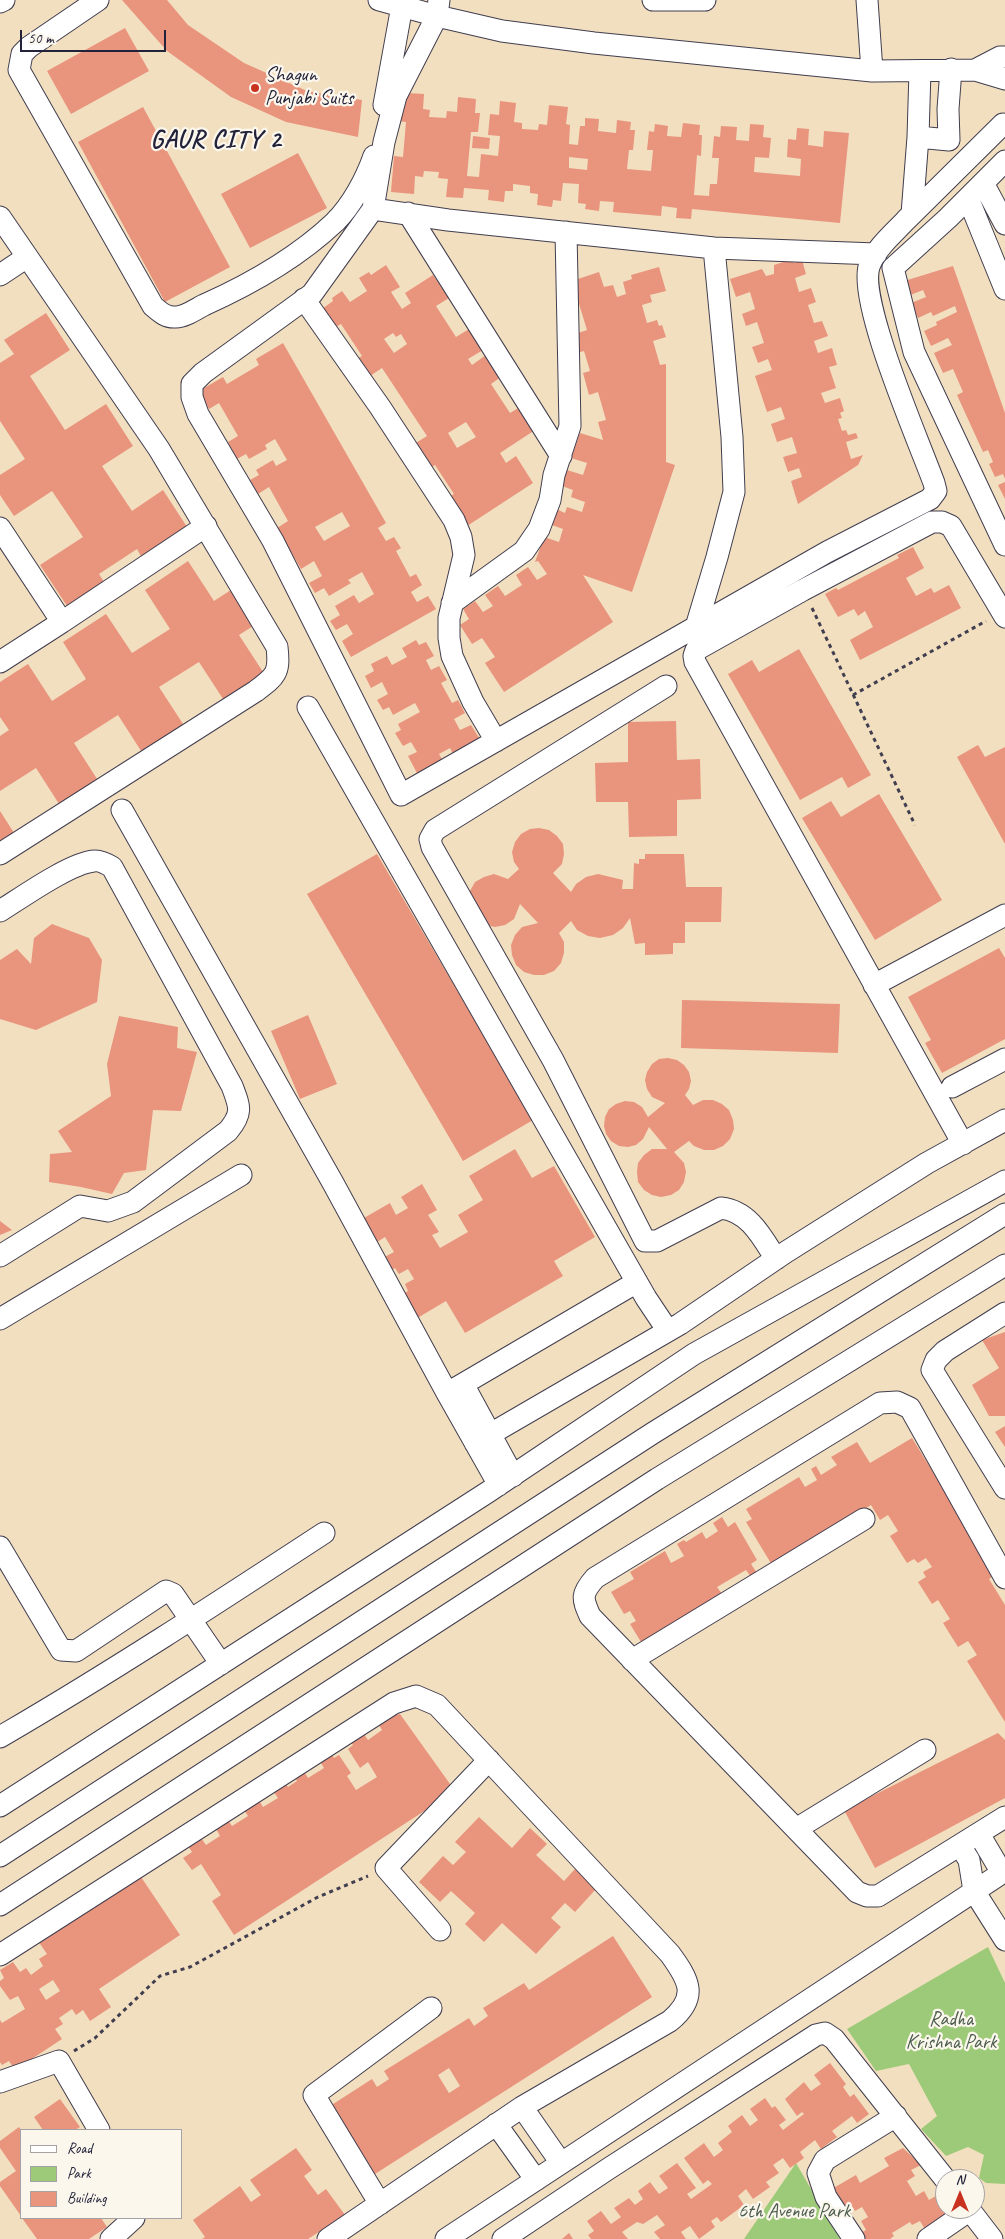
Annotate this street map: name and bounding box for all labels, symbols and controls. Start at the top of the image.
scale bar [22,20,169,52]
text: 50 m [28,29,54,48]
place label: Shagun Punjabi Suits [265,64,353,111]
marker: Shagun Punjabi Suits [249,82,261,94]
district label: GAUR CITY 2 [150,125,282,155]
park label: Radha Krishna Park [906,2008,996,2055]
legend [20,2129,182,2219]
text: Road [67,2139,92,2158]
text: Park [67,2164,91,2183]
north arrow [935,2169,985,2219]
text: N [956,2171,964,2188]
text: Building [67,2189,106,2208]
park label: 6th Avenue Park [738,2200,850,2224]

